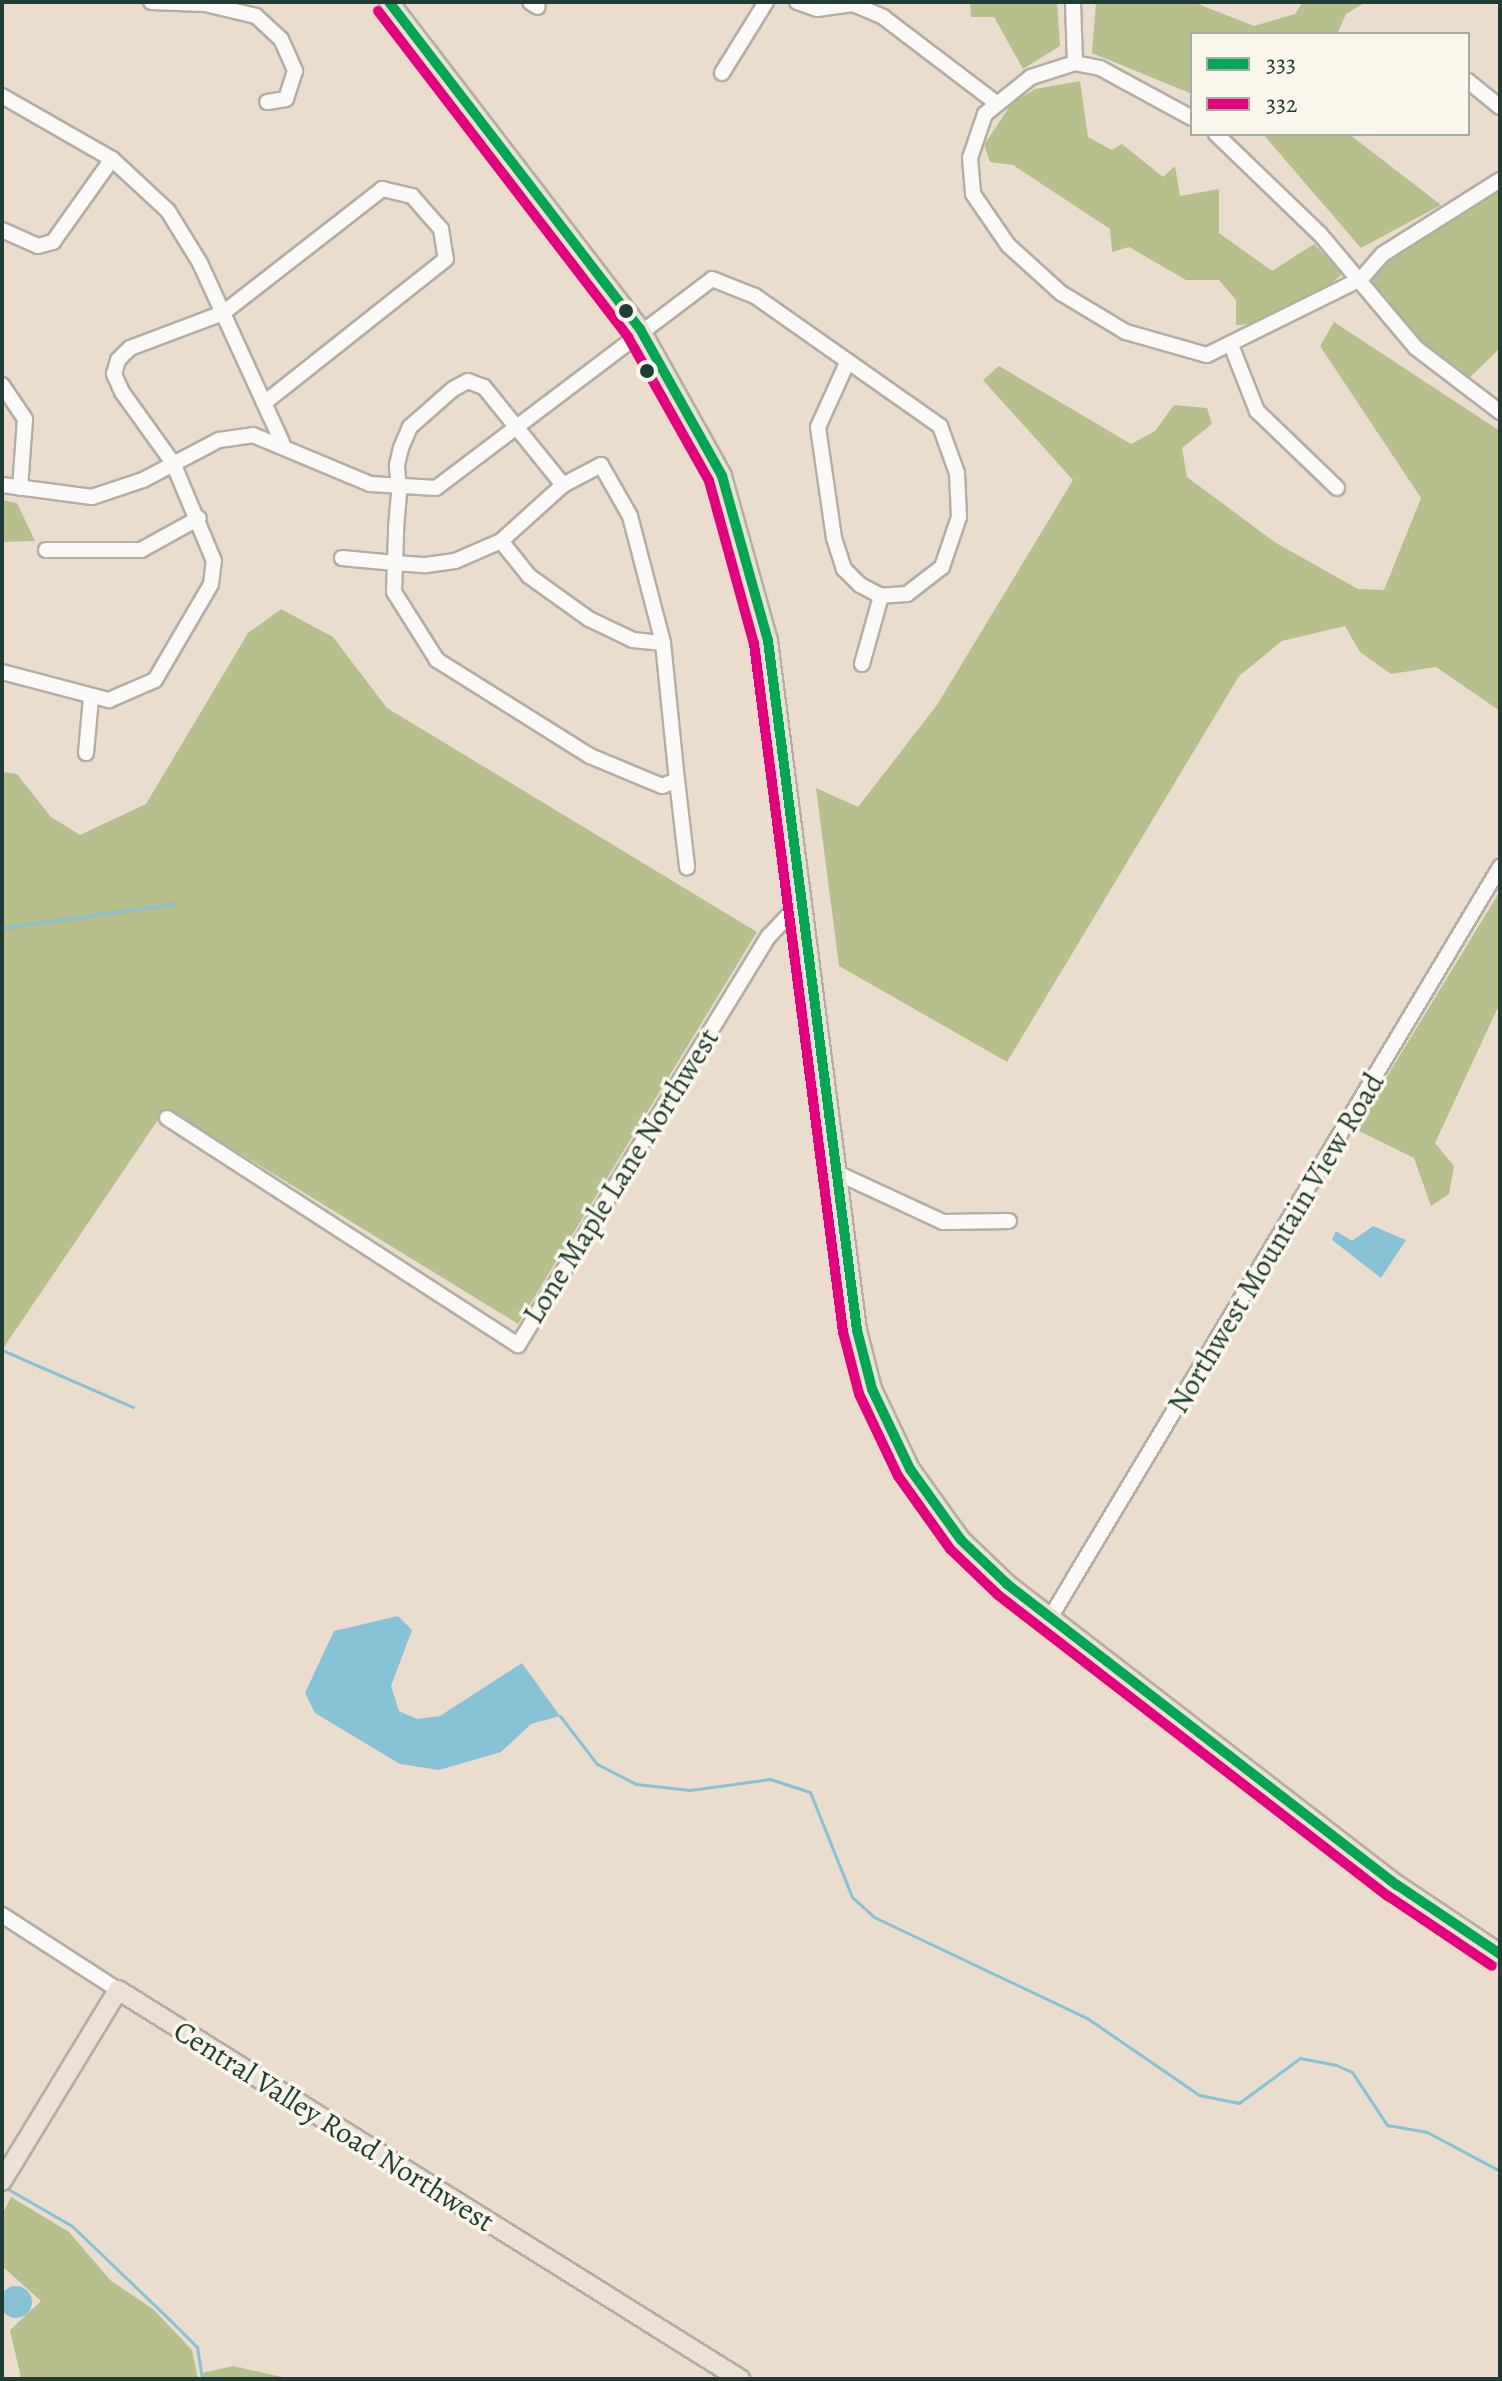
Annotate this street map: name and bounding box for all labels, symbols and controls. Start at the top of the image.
legend [1190,32,1470,136]
text: 333 [1266,48,1296,80]
text: 332 [1266,88,1297,120]
unlabelled marker [618,303,634,319]
unlabelled marker [639,363,655,379]
street label: Lone Maple Lane Northwest [515,1022,727,1330]
street label: Northwest Mountain View Road [1160,1066,1392,1420]
street label: Central Valley Road Northwest [167,2012,501,2240]

